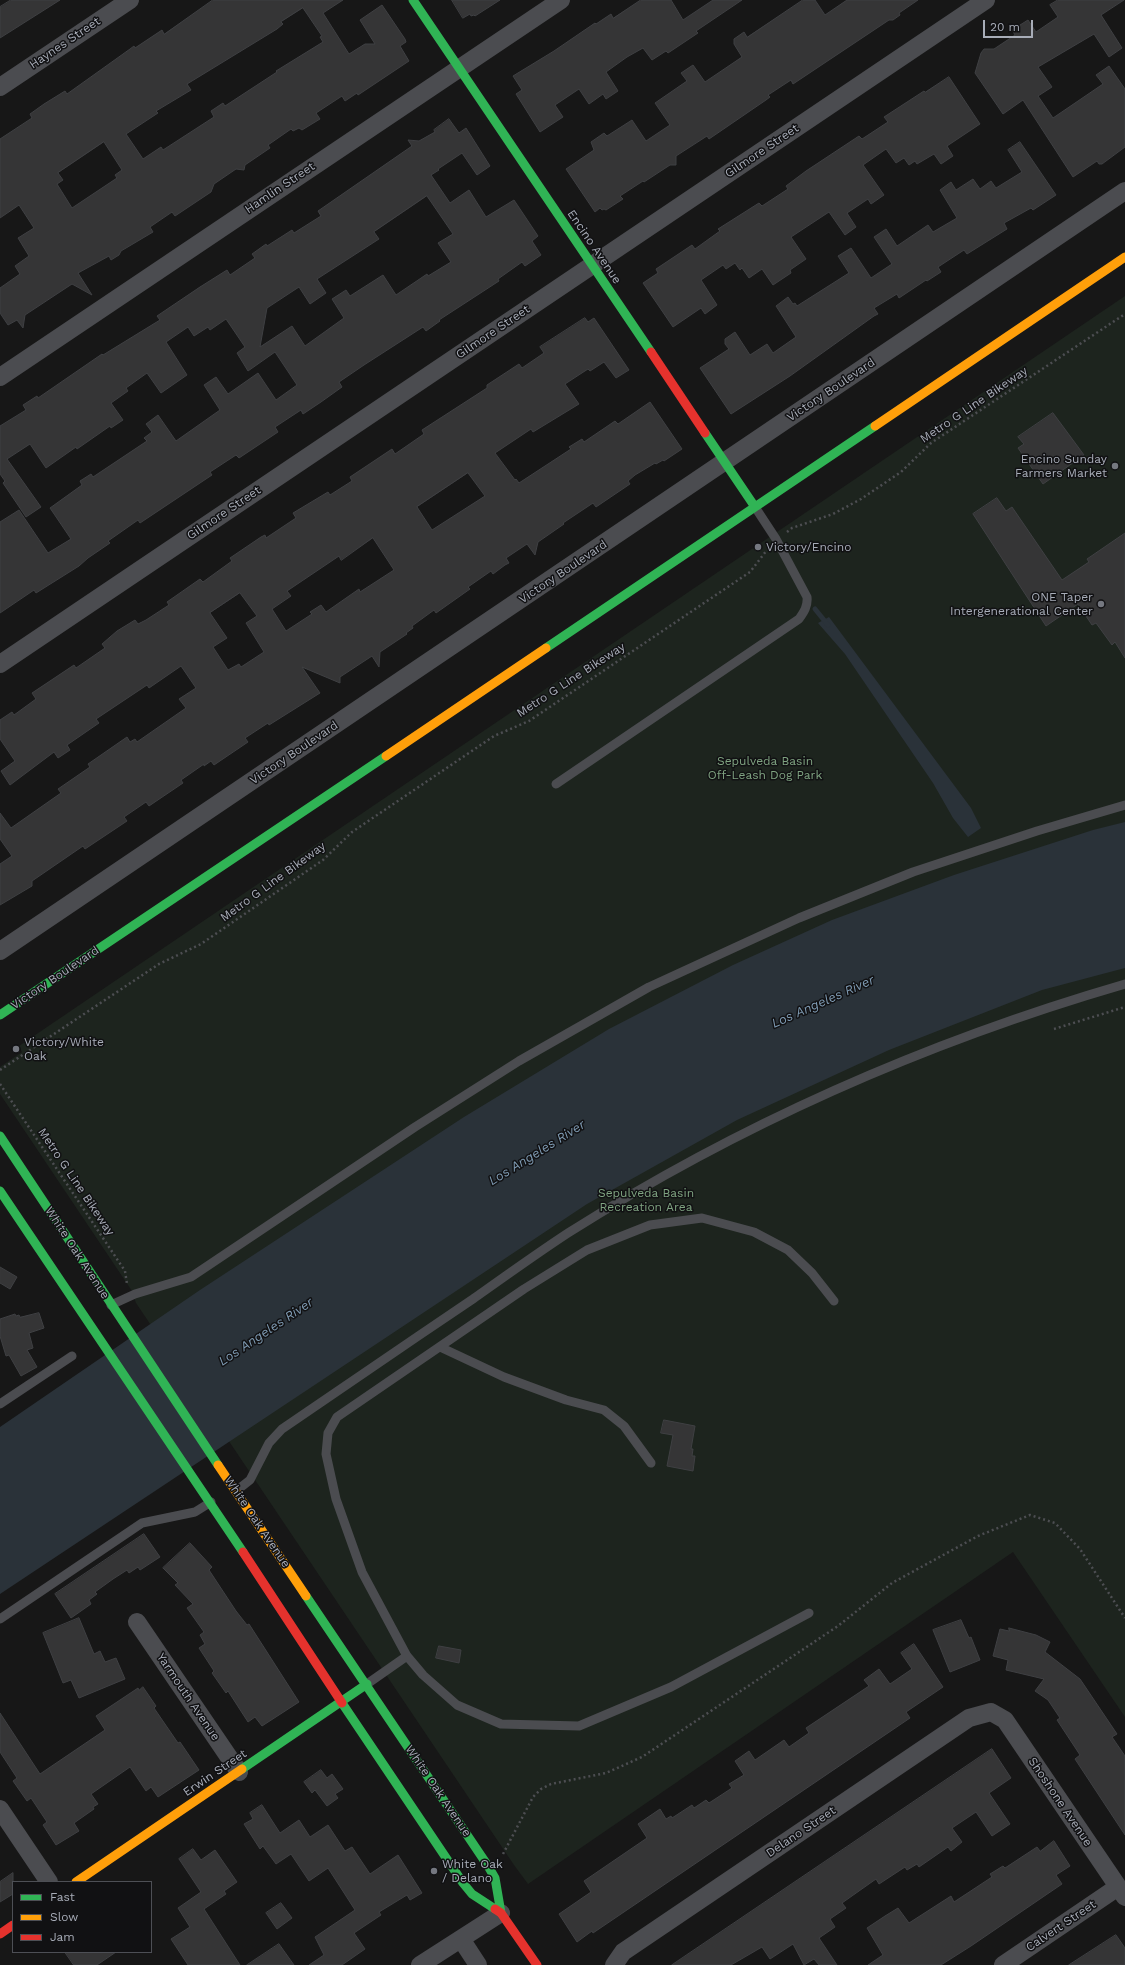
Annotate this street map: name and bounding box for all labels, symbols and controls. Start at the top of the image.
scale bar [985,12,1035,38]
street label: Haynes Street [27,14,103,72]
text: 20 m [990,20,1020,34]
street label: Gilmore Street [722,121,802,181]
street label: Hamlin Street [242,159,318,217]
street label: Encino Avenue [564,207,624,287]
street label: Gilmore Street [453,302,533,362]
street label: Victory Boulevard [784,355,878,425]
street label: Metro G Line Bikeway [918,364,1030,446]
place label: Encino Sunday Farmers Market [1015,452,1107,480]
marker: Encino Sunday Farmers Market [1110,461,1120,471]
street label: Gilmore Street [184,483,264,543]
street label: Victory Boulevard [516,537,610,607]
place label: Victory/Encino [766,540,851,554]
marker: Victory/Encino [753,542,763,552]
place label: ONE Taper Intergenerational Center [950,590,1093,618]
marker: ONE Taper Intergenerational Center [1096,599,1106,609]
street label: Metro G Line Bikeway [514,640,628,720]
street label: Victory Boulevard [247,718,341,788]
park label: Sepulveda Basin Off-Leash Dog Park [708,754,822,782]
street label: Metro G Line Bikeway [218,839,328,925]
street label: Victory Boulevard [8,943,102,1013]
water label: Los Angeles River [769,972,877,1032]
place label: Victory/White Oak [24,1035,104,1063]
marker: Victory/White Oak [11,1044,21,1054]
water label: Los Angeles River [486,1117,588,1189]
street label: Metro G Line Bikeway [35,1126,117,1238]
park label: Sepulveda Basin Recreation Area [598,1186,694,1214]
street label: White Oak Avenue [42,1204,112,1302]
water label: Los Angeles River [216,1295,316,1369]
street label: White Oak Avenue [221,1473,293,1571]
street label: Yarmouth Avenue [153,1650,223,1744]
street label: White Oak Avenue [402,1742,474,1840]
street label: Erwin Street [181,1747,249,1799]
street label: Shoshone Avenue [1025,1755,1095,1849]
street label: Delano Street [763,1803,839,1861]
place label: White Oak / Delano [442,1857,503,1885]
marker: White Oak / Delano [429,1866,439,1876]
legend [12,1881,152,1953]
text: Fast [50,1890,75,1904]
street label: Calvert Street [1023,1897,1099,1955]
text: Slow [50,1910,78,1924]
text: Jam [50,1930,75,1944]

